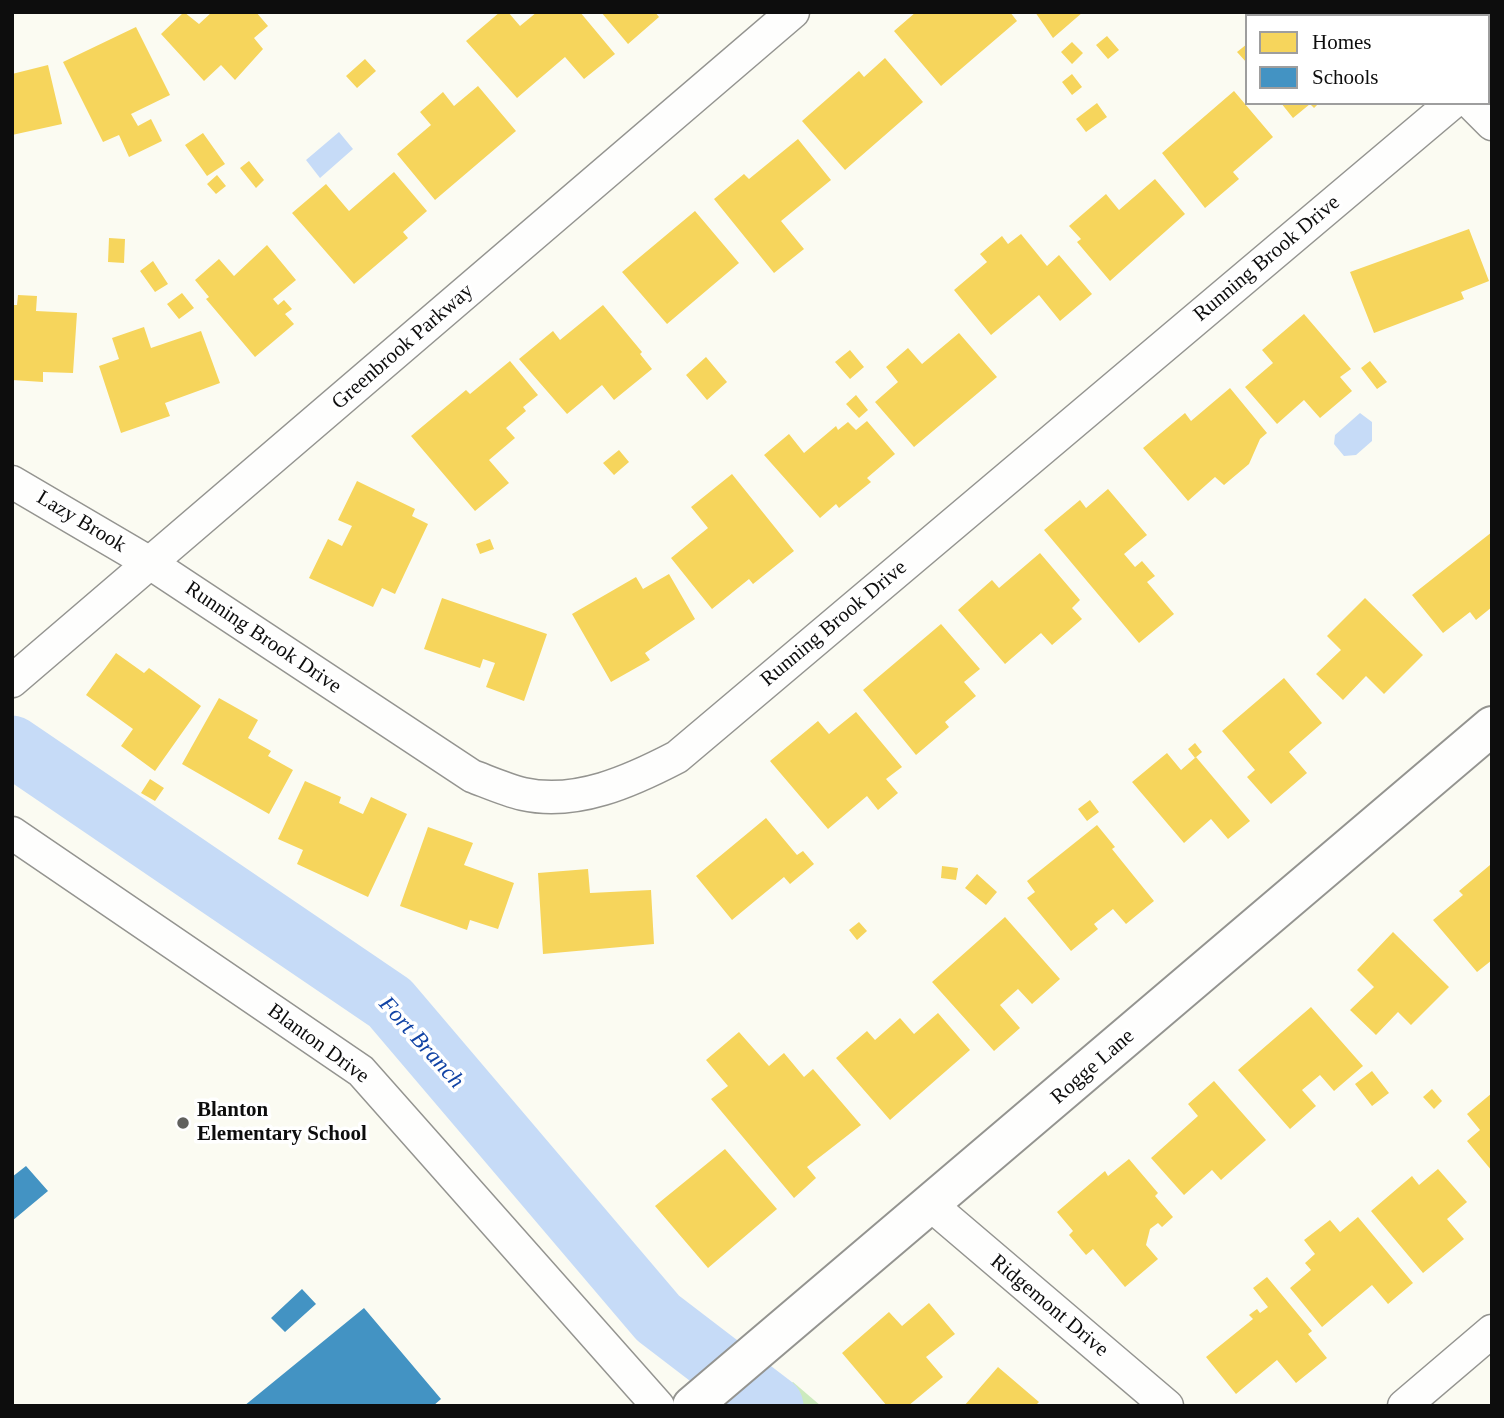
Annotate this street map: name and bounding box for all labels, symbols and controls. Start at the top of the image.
legend [1245,14,1490,105]
text: Homes [1312,30,1372,54]
text: Schools [1312,65,1379,89]
street label: Running Brook Drive [1189,190,1345,328]
street label: Greenbrook Parkway [327,279,479,415]
street label: Lazy Brook [32,486,130,558]
street label: Running Brook Drive [756,555,912,693]
street label: Running Brook Drive [180,576,346,700]
water label: Fort Branch [372,991,470,1095]
street label: Blanton Drive [262,999,374,1089]
street label: Rogge Lane [1046,1024,1140,1110]
place label: Blanton Elementary School [197,1098,367,1148]
marker: Blanton Elementary School [175,1115,191,1131]
street label: Ridgemont Drive [985,1249,1113,1363]

